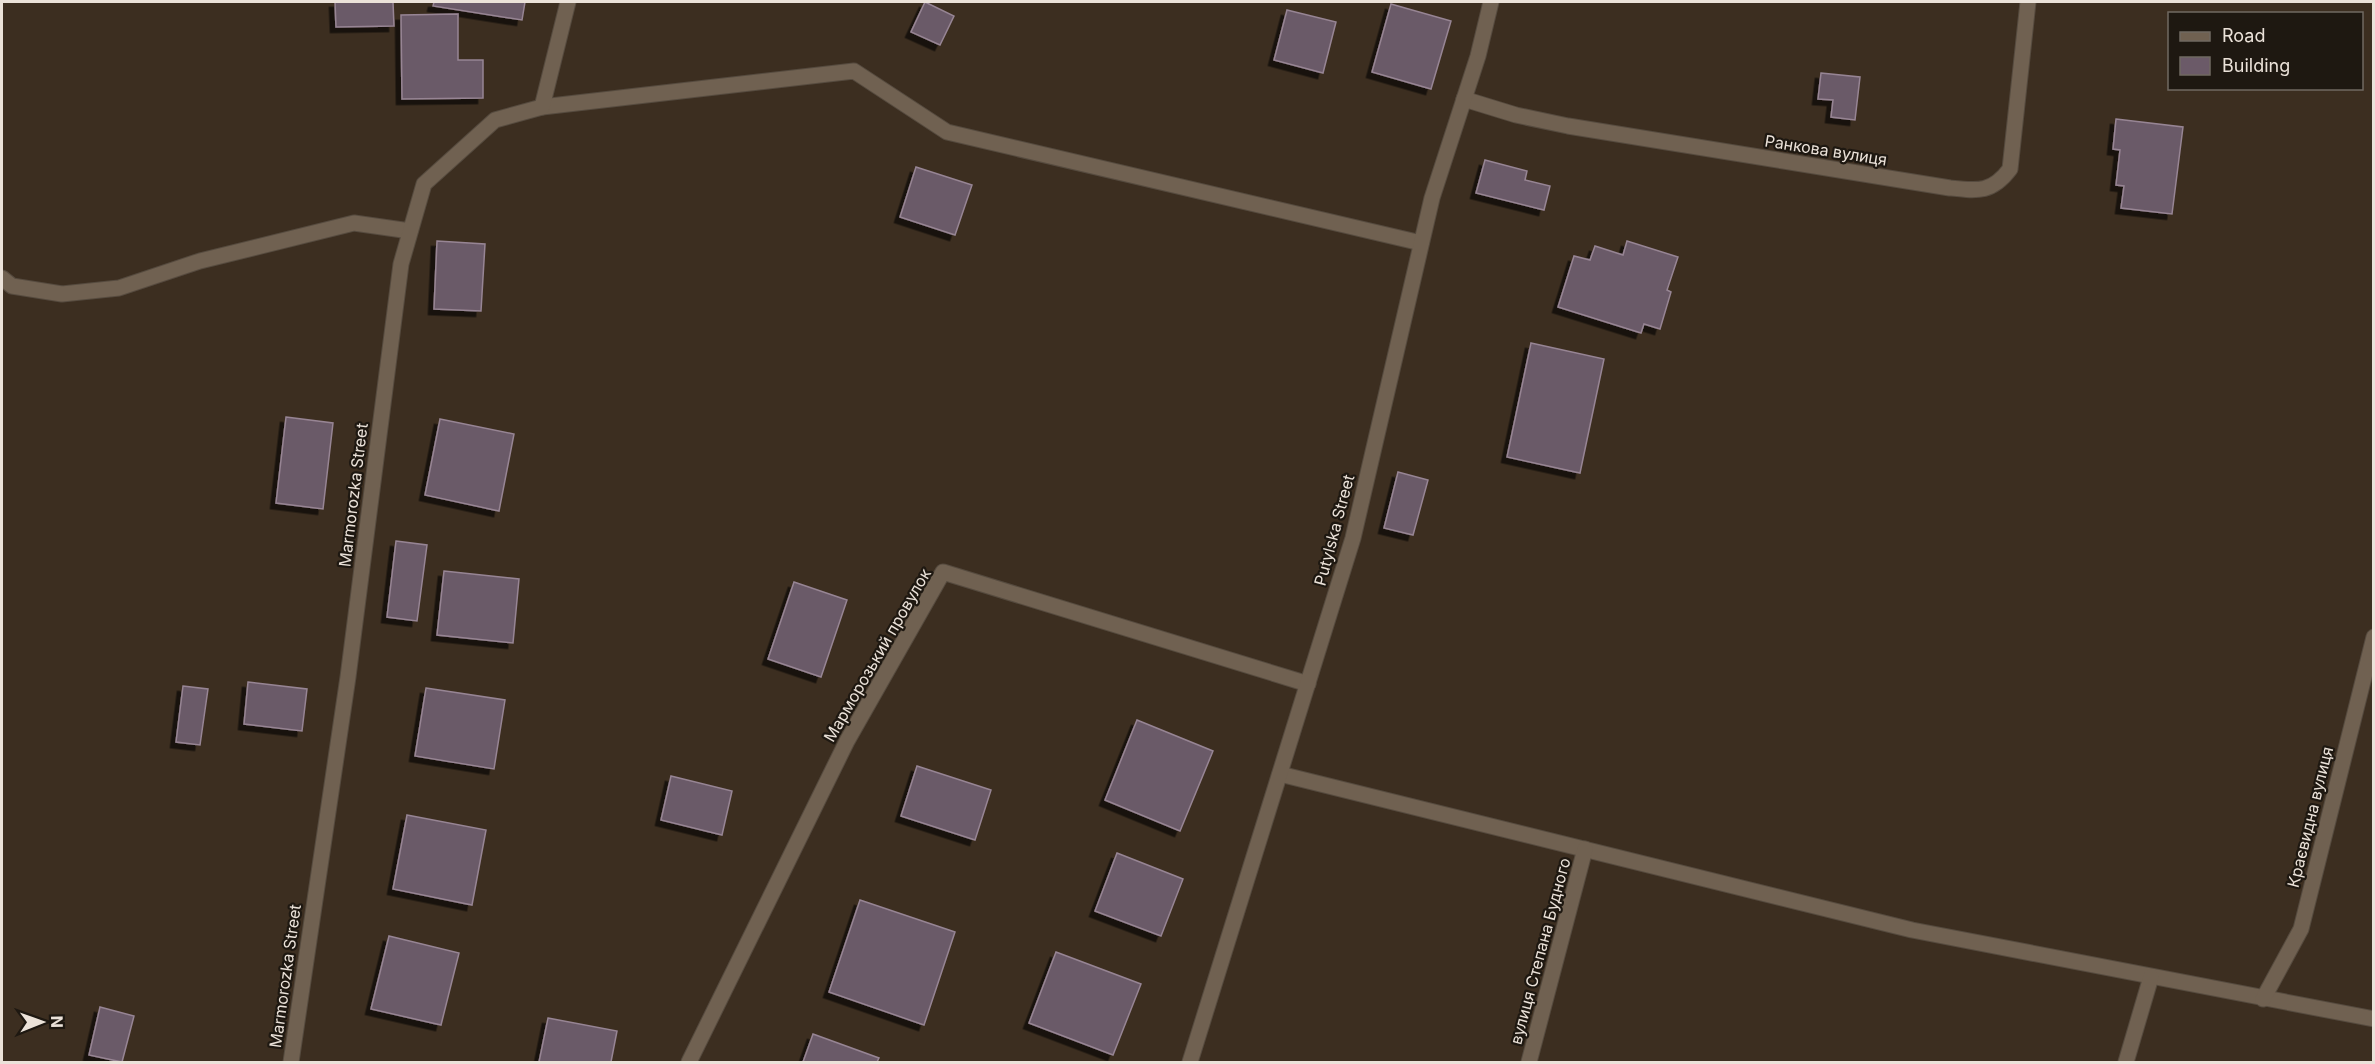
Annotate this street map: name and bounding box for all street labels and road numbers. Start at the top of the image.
street label: Ранкова вулиця [1763,130,1889,170]
street label: Marmorozka Street [334,422,372,568]
street label: Putylska Street [1310,472,1358,588]
street label: Марморозький провулок [819,564,935,745]
street label: Краєвидна вулиця [2283,744,2337,890]
street label: вулиця Степана Будного [1505,855,1575,1047]
street label: Marmorozka Street [265,903,305,1049]

